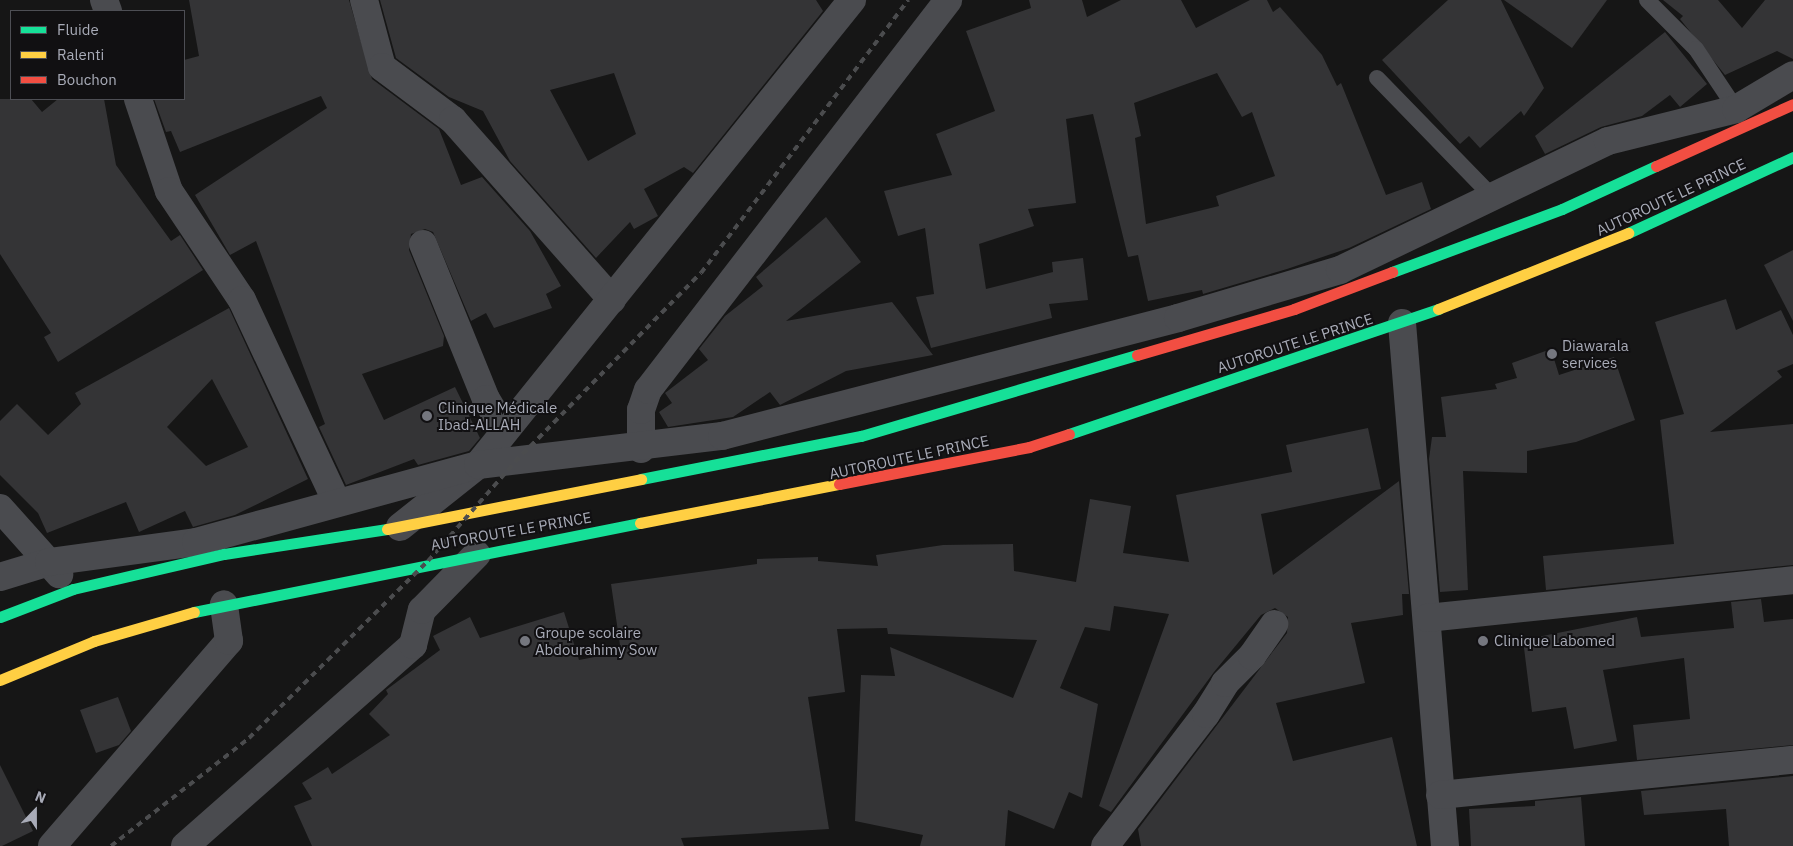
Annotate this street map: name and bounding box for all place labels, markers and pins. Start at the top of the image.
place label: Diawarala services [1562,336,1629,371]
marker: Diawarala services [1546,348,1558,360]
place label: Clinique Médicale Ibad-ALLAH [438,398,557,433]
marker: Clinique Médicale Ibad-ALLAH [420,409,434,423]
place label: Groupe scolaire Abdourahimy Sow [535,623,657,658]
place label: Clinique Labomed [1494,632,1615,650]
marker: Clinique Labomed [1476,634,1490,648]
marker: Groupe scolaire Abdourahimy Sow [519,635,531,647]

